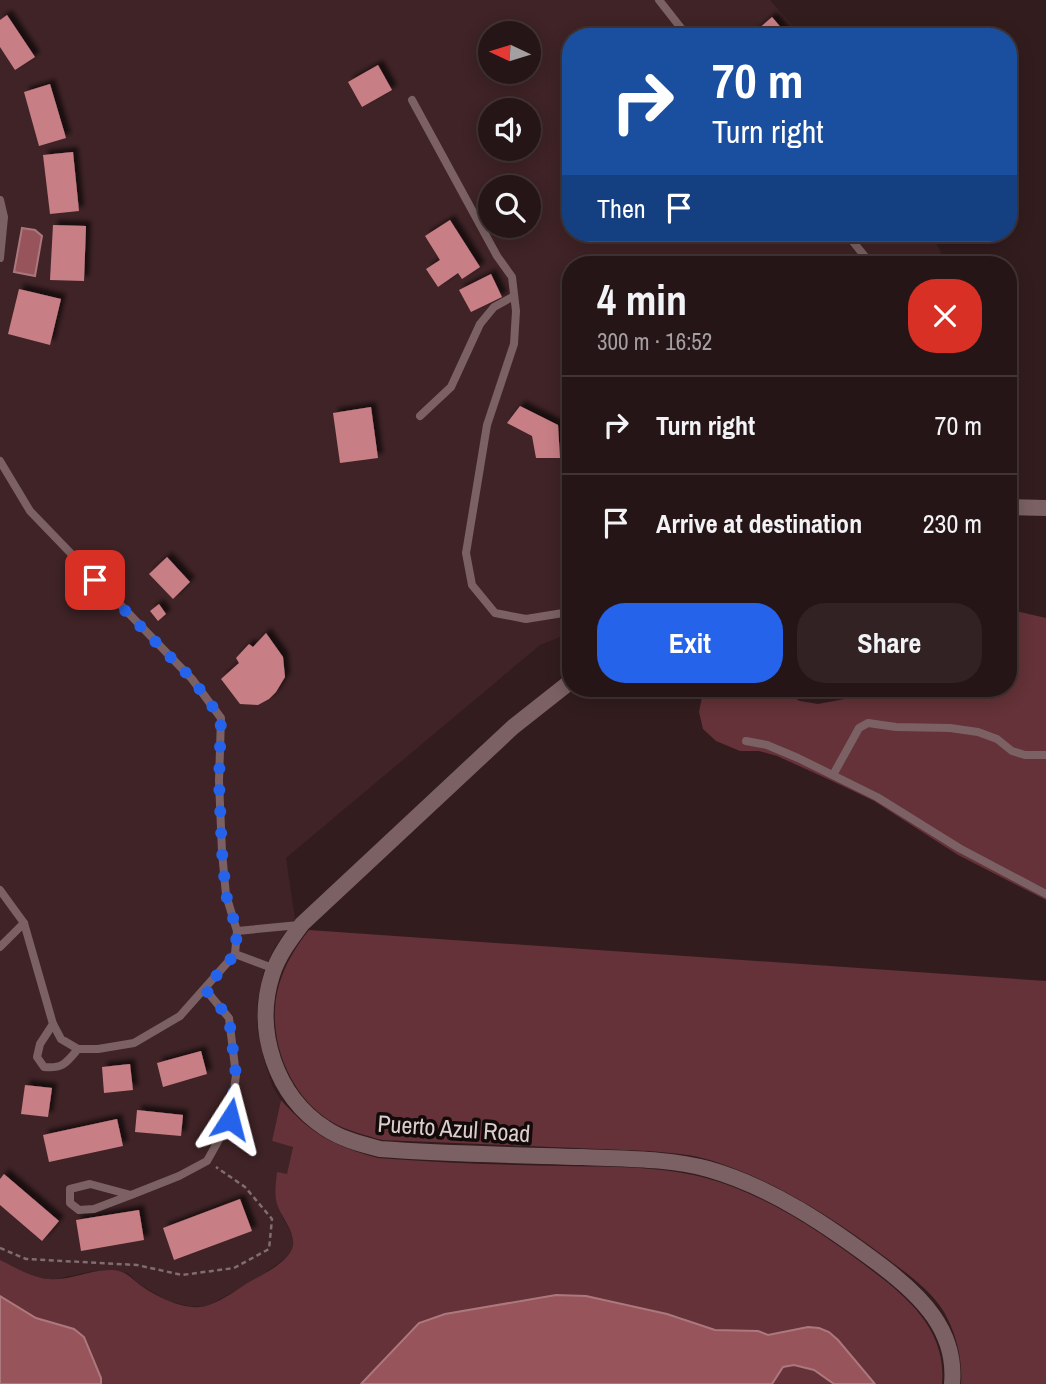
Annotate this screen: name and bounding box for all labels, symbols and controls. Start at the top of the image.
north arrow [478,21,541,84]
map controls [478,21,541,238]
text: 70 m [712,47,804,113]
icon: right [597,56,688,147]
button: sound [478,98,541,161]
text: Turn right [712,110,824,153]
button: search [478,175,541,238]
icon: arrive [660,189,698,227]
text: Then [597,191,646,226]
text: 4 min [597,272,687,328]
button: close [908,279,982,353]
text: 300 m · 16:52 [597,326,712,357]
icon: right [597,406,635,444]
text: Turn right [656,408,755,443]
text: 70 m [935,408,982,443]
icon: arrive [597,504,635,542]
text: Arrive at destination [656,506,862,541]
text: 230 m [923,506,982,541]
pin [65,550,125,610]
icon: arrive [76,561,114,599]
button: Exit [597,603,783,683]
button: Share [797,603,982,683]
position arrow [193,1082,267,1156]
street label: Puerto Azul Road [376,1107,532,1149]

